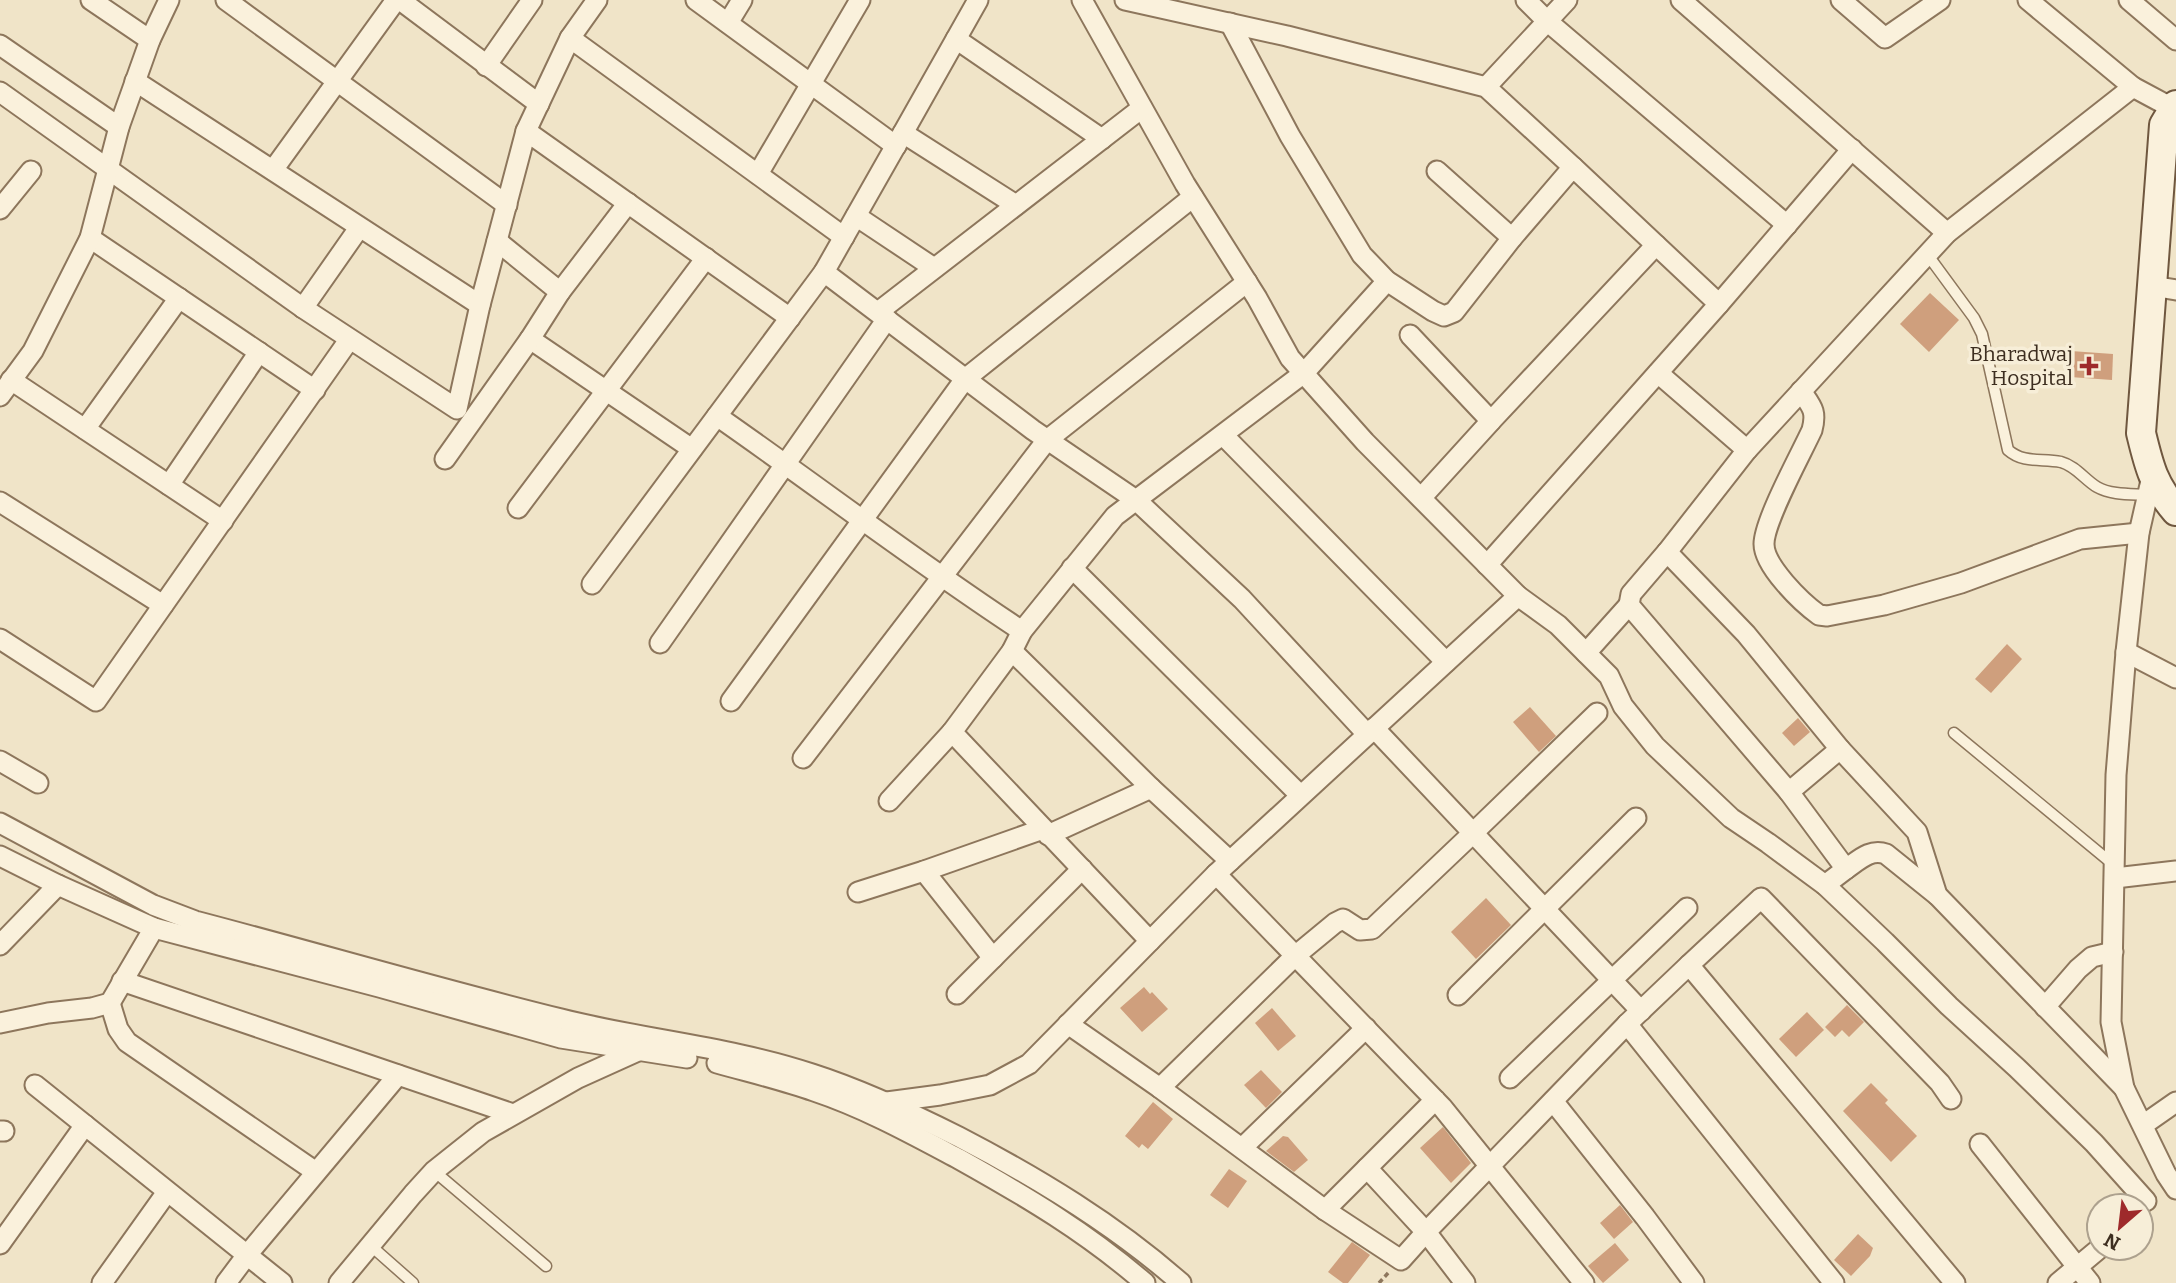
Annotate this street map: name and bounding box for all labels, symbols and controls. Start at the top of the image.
place label: Bharadwaj Hospital [1969,341,2073,391]
marker: Bharadwaj Hospital [2079,356,2099,376]
north arrow [2085,1192,2155,1262]
text: N [2100,1228,2124,1255]

